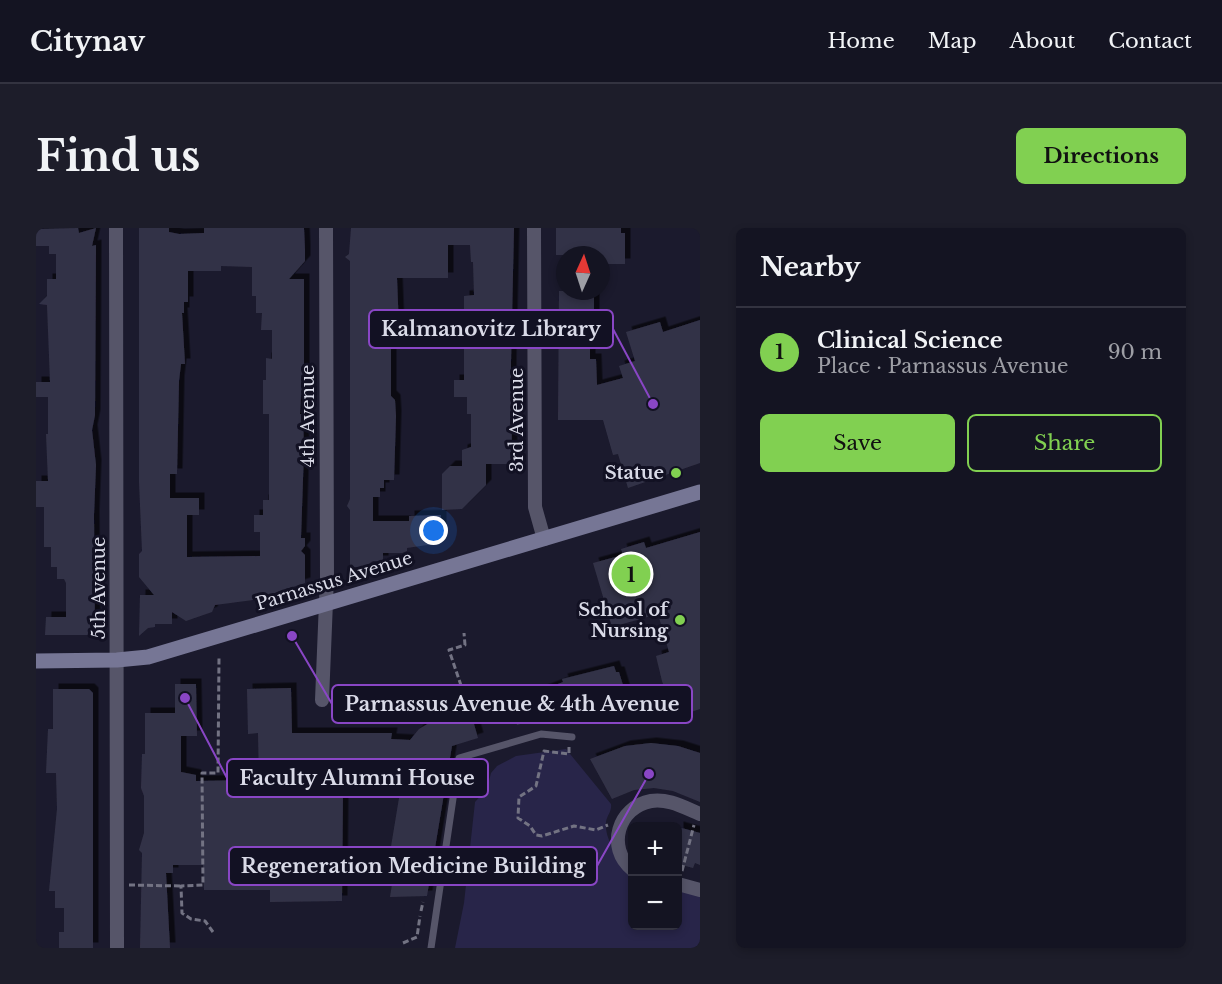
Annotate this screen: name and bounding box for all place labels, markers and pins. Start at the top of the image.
callout: Kalmanovitz Library [369,310,613,348]
place label: Statue [605,462,664,484]
marker: Statue [669,466,683,480]
pin: 1 [612,552,650,596]
place label: School of Nursing [578,599,670,642]
marker: School of Nursing [673,613,687,627]
callout: Parnassus Avenue & 4th Avenue [332,685,692,723]
callout: Faculty Alumni House [227,759,488,797]
callout: Regeneration Medicine Building [229,847,597,885]

